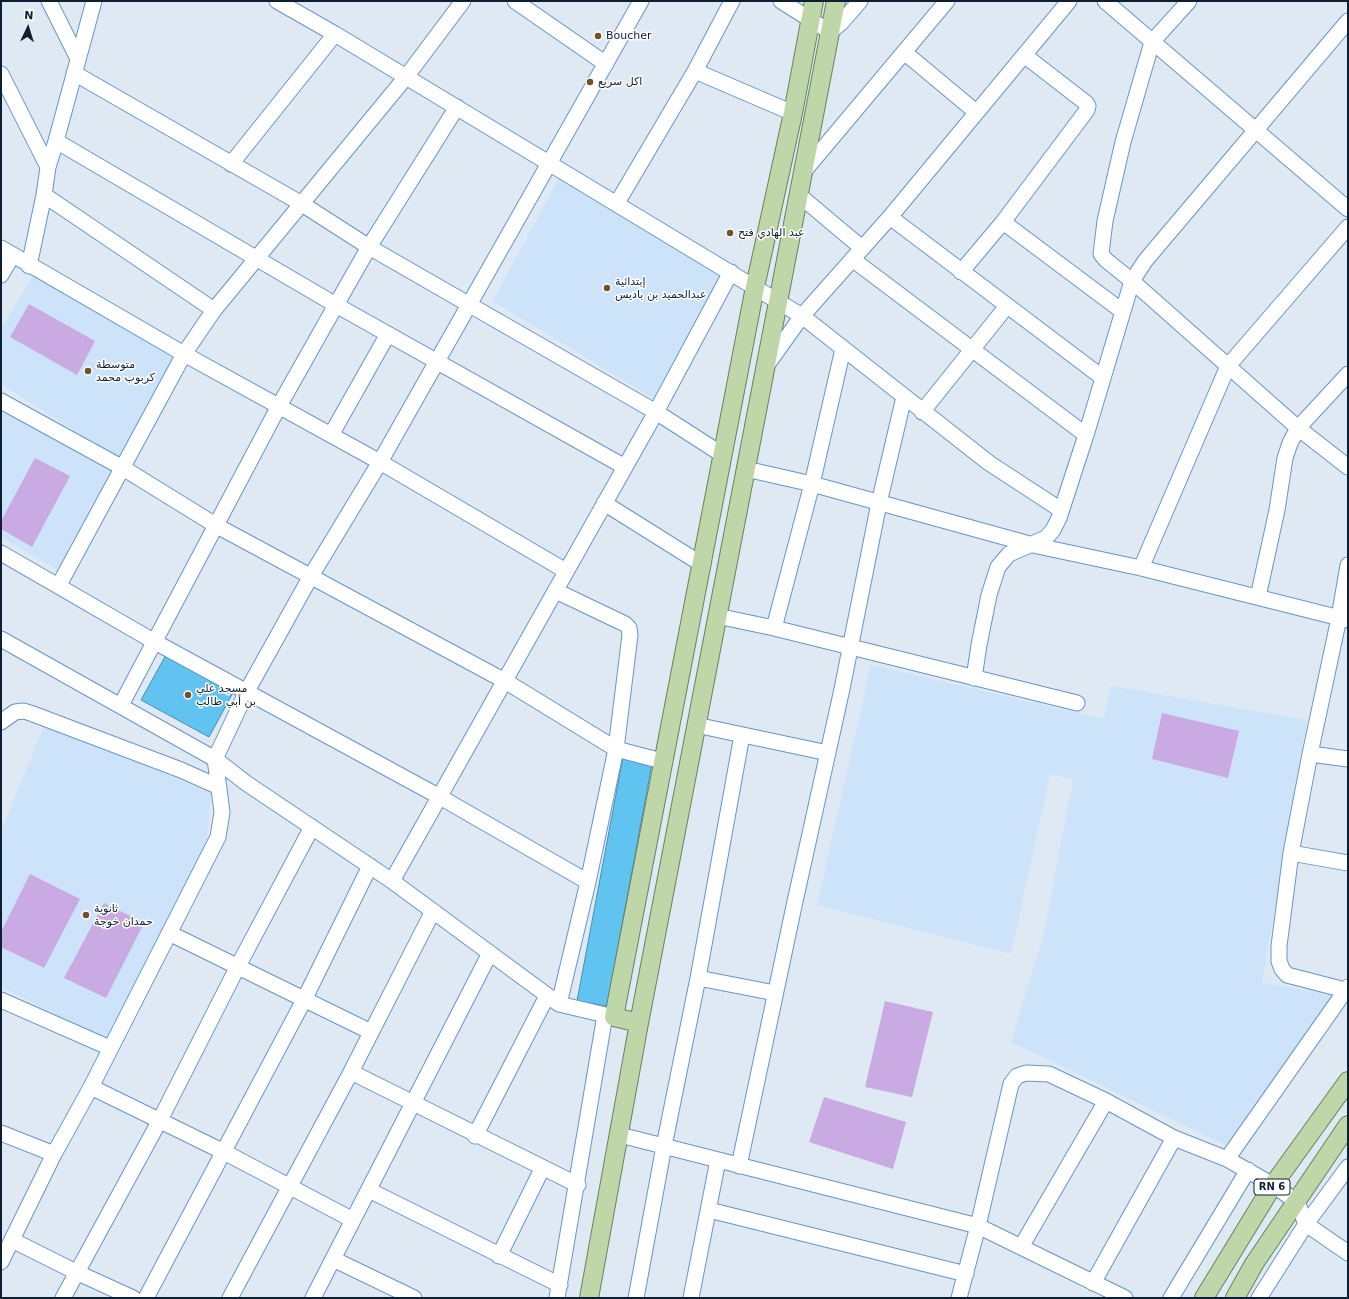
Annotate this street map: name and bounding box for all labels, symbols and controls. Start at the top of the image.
north arrow [8,8,48,48]
text: N [24,9,34,22]
place label: Boucher [606,29,652,43]
marker: Boucher [593,31,603,41]
place label: اكل سريع [598,75,642,89]
marker: اكل سريع [585,77,595,87]
place label: عبد الهادي فتح [738,226,805,240]
marker: عبد الهادي فتح [725,228,735,238]
place label: إبتدائية عبدالحميد بن باديس [615,275,706,301]
marker: إبتدائية عبدالحميد بن باديس [602,283,612,293]
place label: متوسطة كربوب محمد [96,358,155,384]
marker: متوسطة كربوب محمد [83,366,93,376]
place label: مسجد علي بن أبي طالب [196,682,256,708]
marker: مسجد علي بن أبي طالب [183,690,193,700]
place label: ثانوية حمدان خوجة [94,902,153,928]
marker: ثانوية حمدان خوجة [81,910,91,920]
road number: RN 6 [1254,1179,1290,1195]

